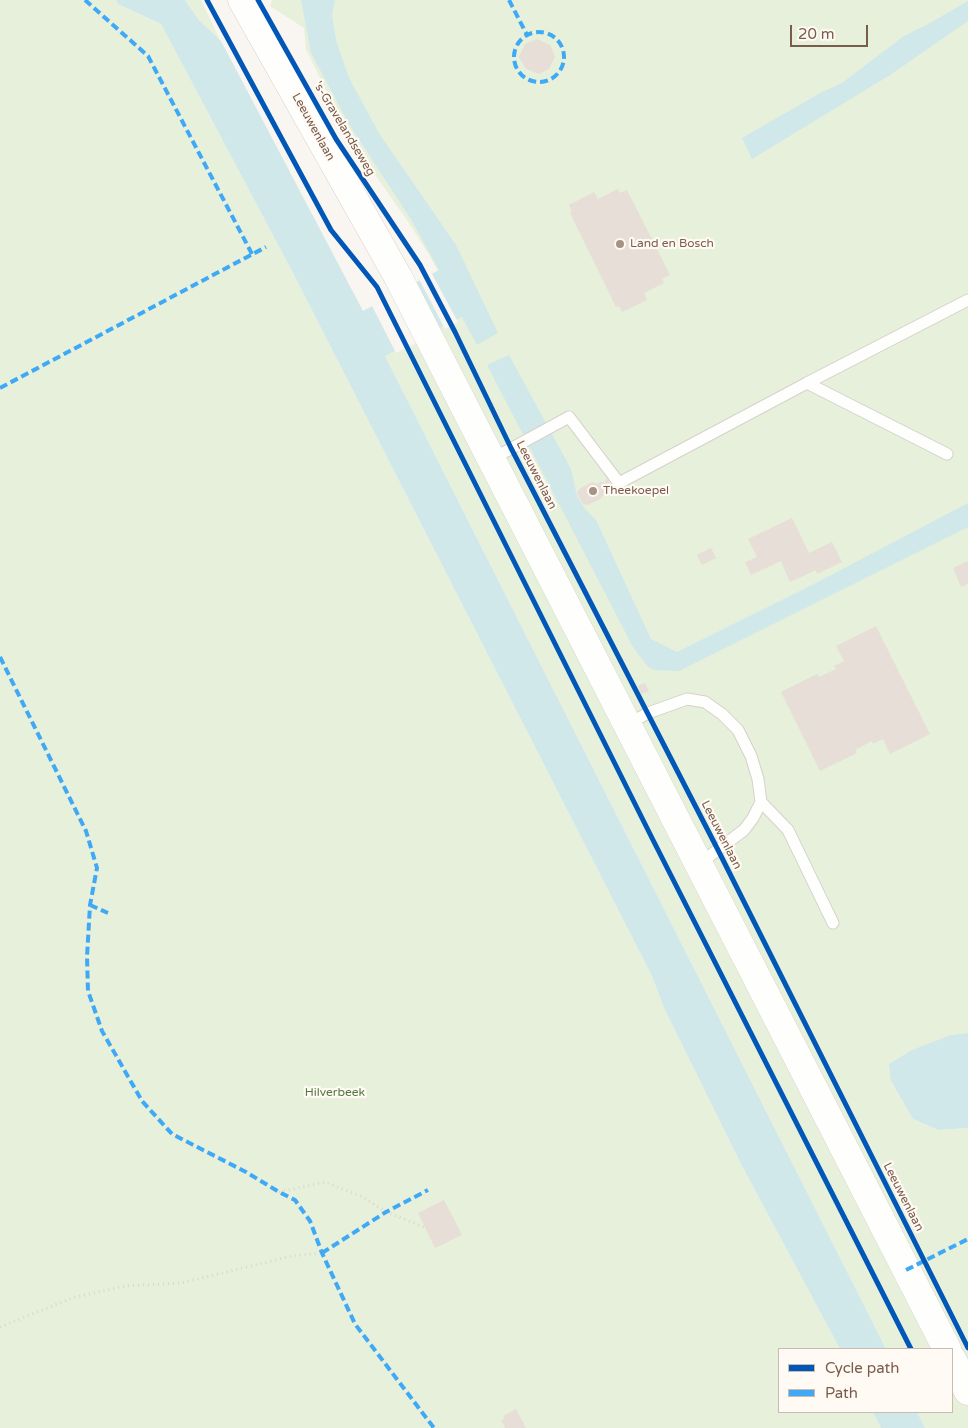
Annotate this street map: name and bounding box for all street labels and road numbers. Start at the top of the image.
street label: 's-Gravelandseweg [310,79,378,179]
street label: Leeuwenlaan [288,91,338,163]
street label: Leeuwenlaan [513,438,559,512]
street label: Leeuwenlaan [698,798,744,872]
street label: Leeuwenlaan [880,1160,926,1234]

